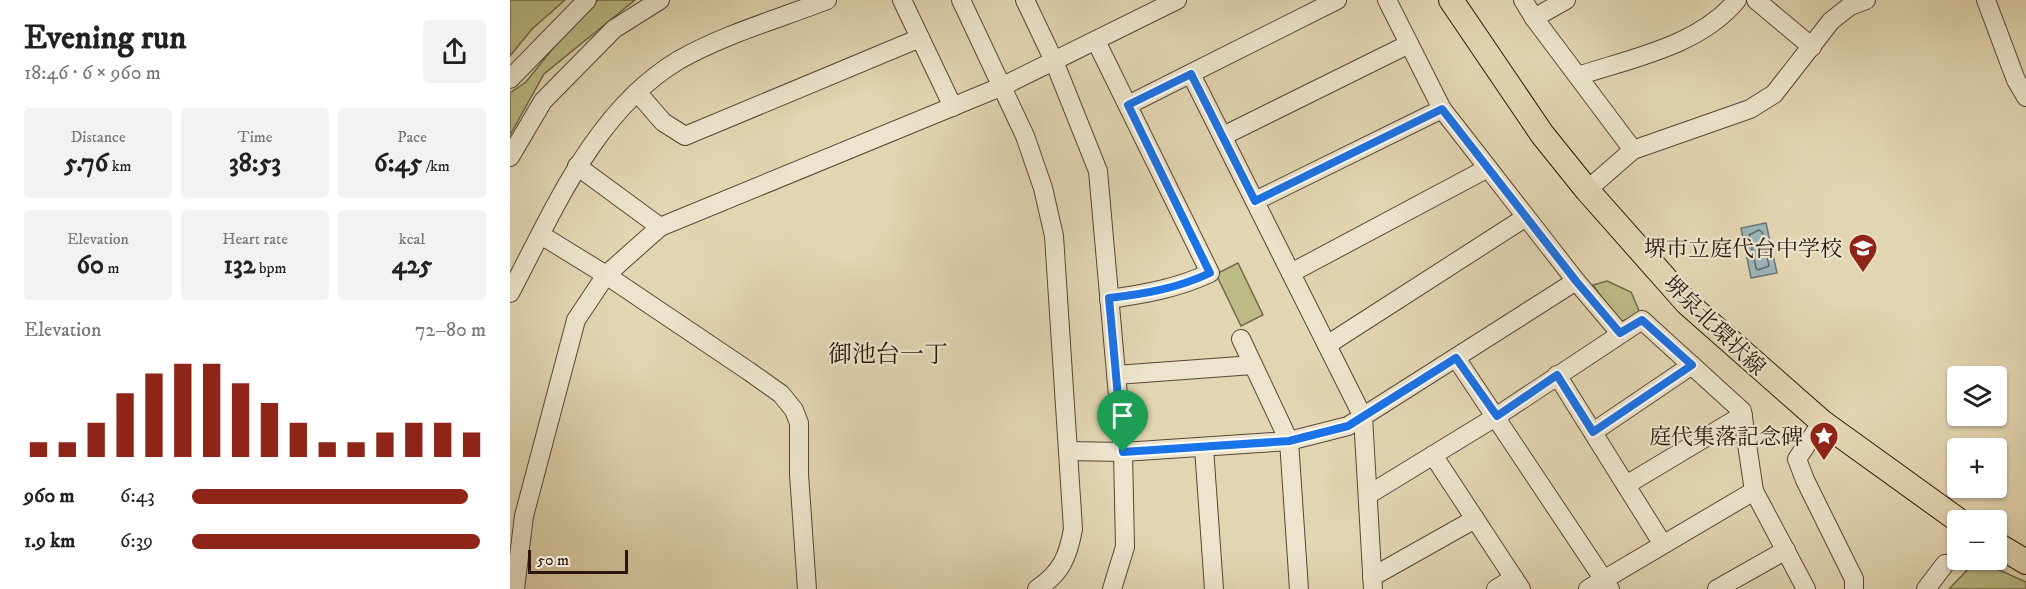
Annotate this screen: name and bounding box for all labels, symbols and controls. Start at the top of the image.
text: Evening run [24,18,186,59]
button: share [423,20,486,83]
text: 18:46 · 6 × 960 m [24,61,161,86]
text: Distance [70,127,126,147]
text: Time [238,127,272,147]
text: Pace [397,127,427,147]
text: 5.76 [64,147,108,180]
text: 38:53 [229,147,281,180]
text: 6:45 [374,147,422,180]
text: km [108,156,132,176]
text: /km [422,156,450,176]
text: Elevation [67,229,129,249]
text: Heart rate [222,229,288,249]
text: kcal [399,229,425,249]
school or university icon: 堺市立庭代台中学校 [1847,232,1879,274]
place label: 堺市立庭代台中学校 [1644,236,1842,263]
text: 60 [77,249,104,282]
text: 132 [223,249,256,282]
text: 425 [392,249,432,282]
text: m [104,258,119,278]
text: bpm [256,258,287,278]
street label: 堺泉北環状線 [1657,271,1771,382]
text: Elevation [24,318,101,343]
text: 72–80 m [415,318,486,343]
district label: 御池台一丁 [828,340,948,370]
map controls [1947,366,2007,570]
button: layers [1947,366,2007,426]
pin [1097,390,1148,452]
icon: arrive [1106,399,1139,432]
place icon: 庭代集落記念碑 [1808,420,1840,462]
place label: 庭代集落記念碑 [1649,424,1803,451]
button: + [1947,438,2007,498]
text: 960 m [24,484,74,509]
text: 6:43 [120,484,155,509]
button: − [1947,510,2007,570]
text: 1.9 km [24,529,75,554]
text: 6:39 [120,529,153,554]
scale bar [528,547,628,574]
text: 50 m [537,550,569,570]

